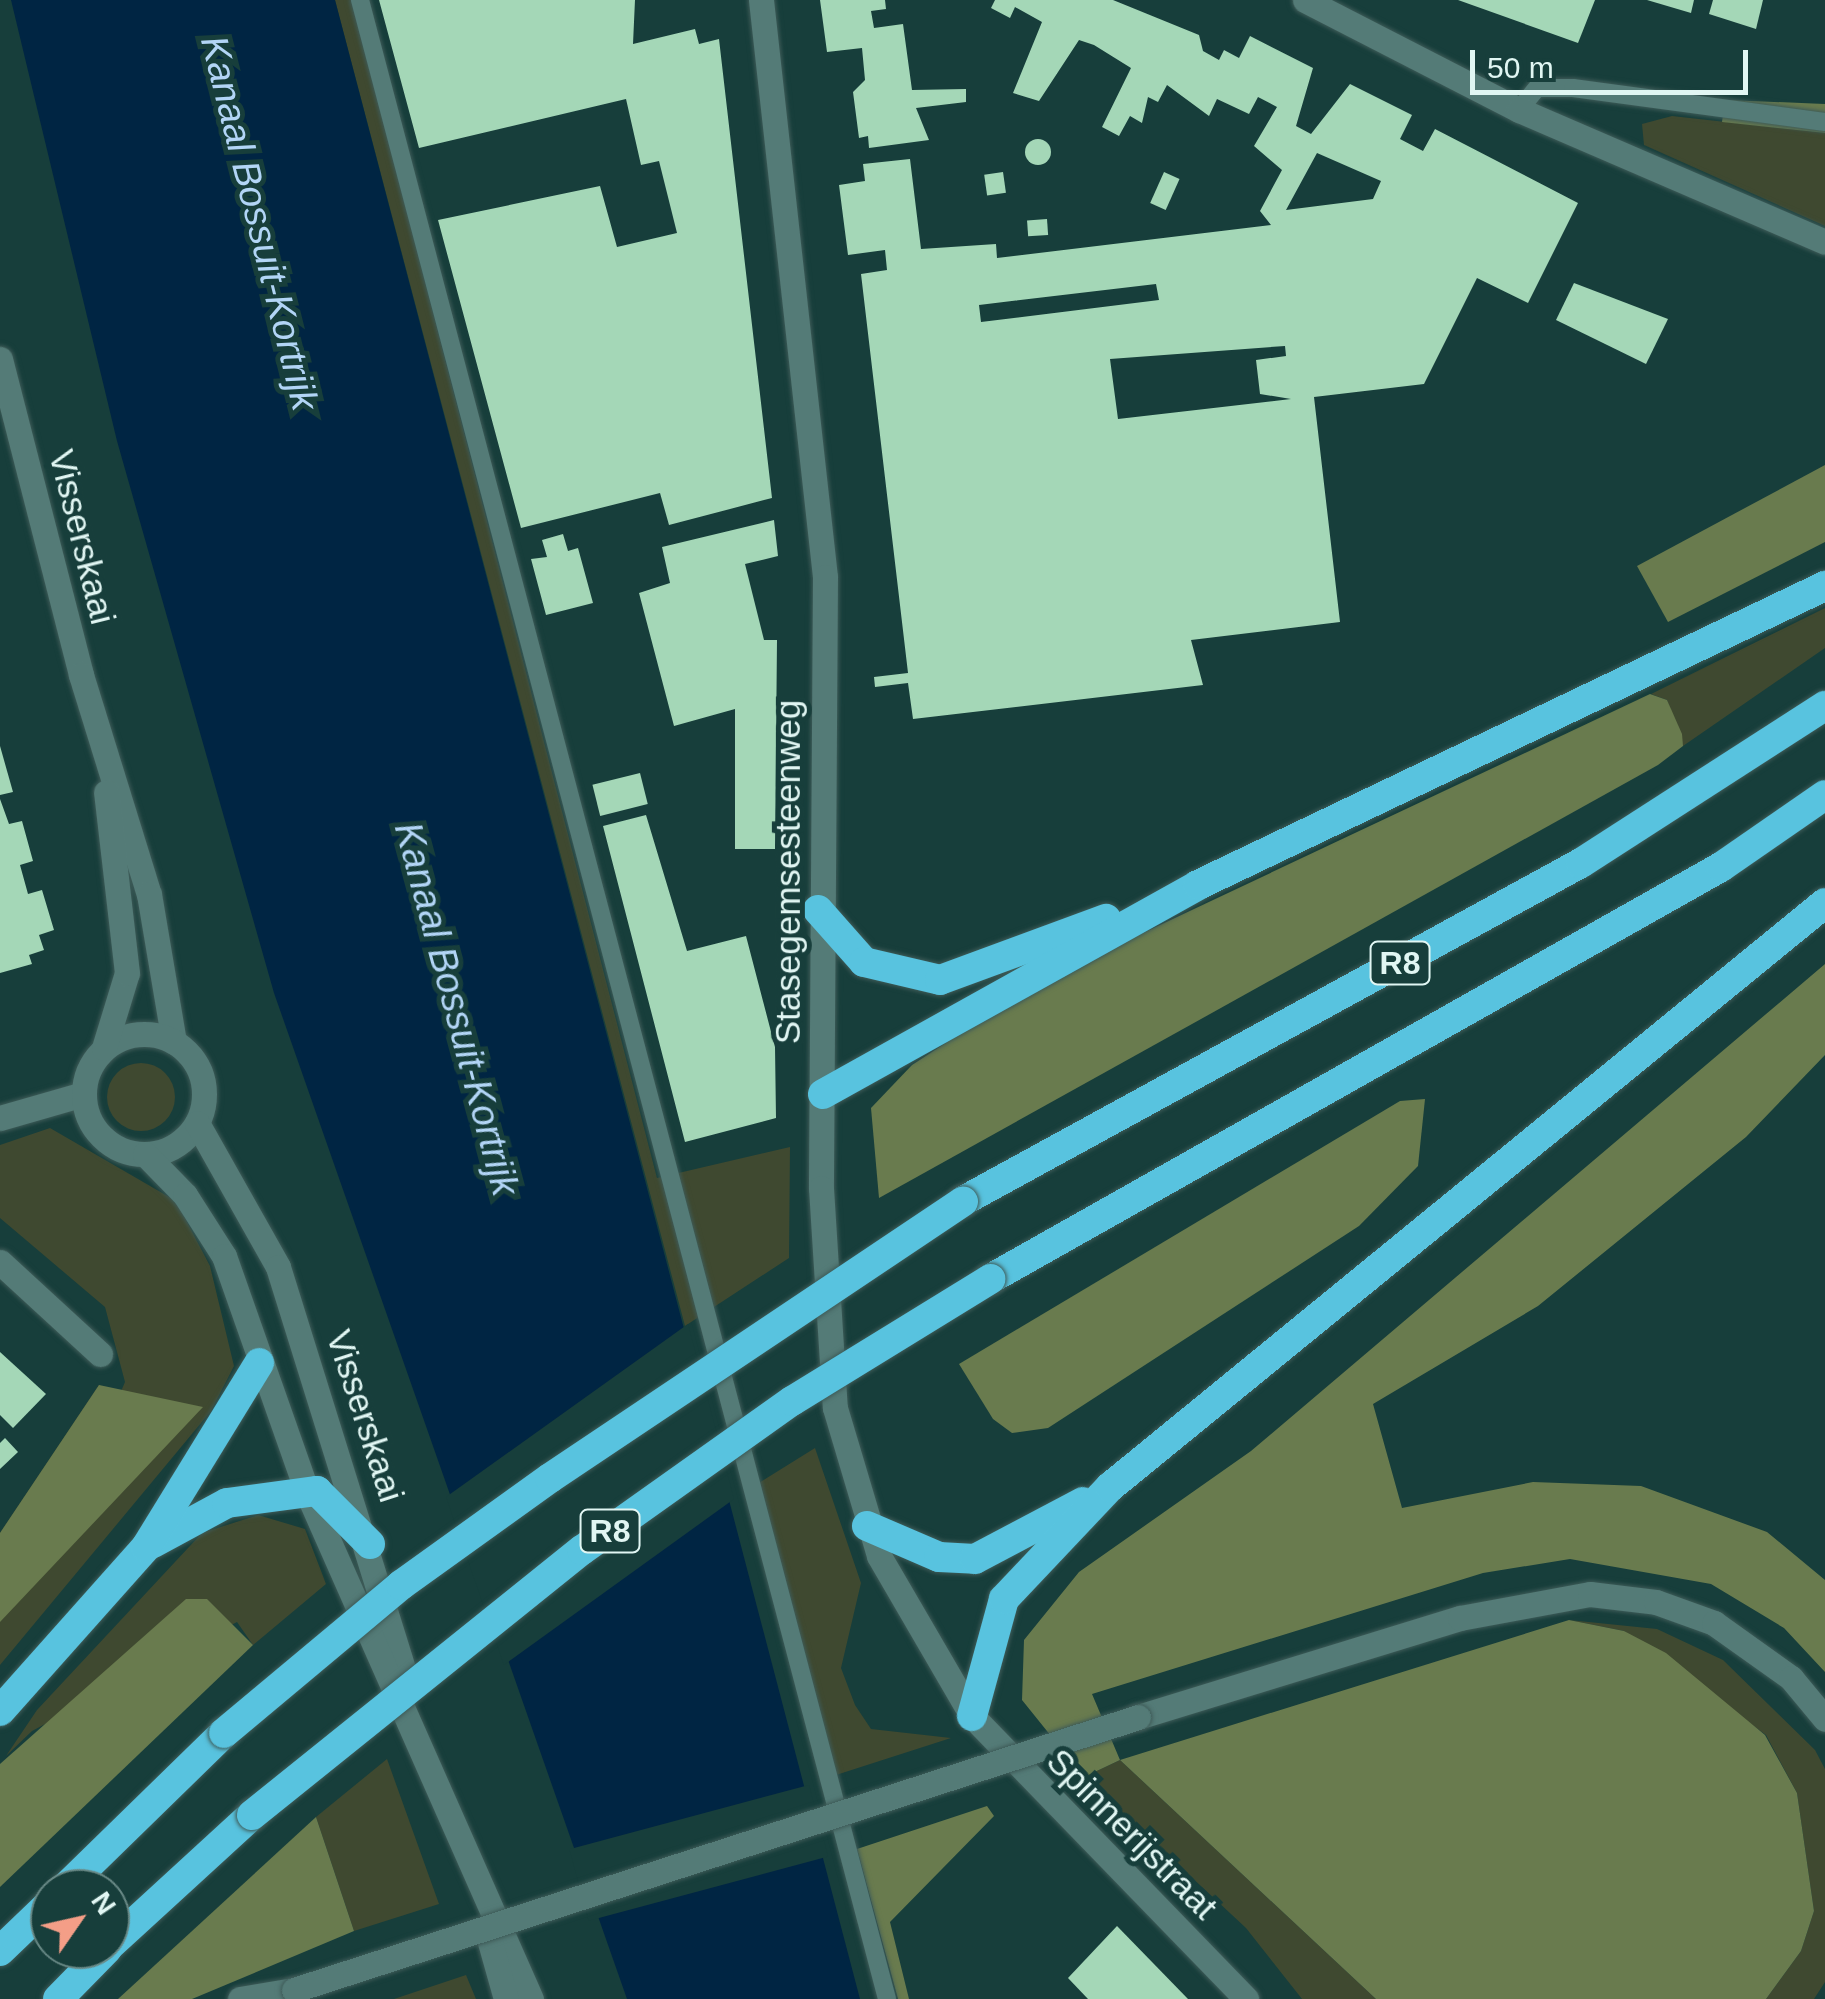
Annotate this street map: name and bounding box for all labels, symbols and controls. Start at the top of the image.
scale bar [1475,30,1752,92]
water label: Kanaal Bossuit-Kortrijk [190,31,328,415]
text: 50 m [1487,51,1554,84]
street label: Visserskaai [40,445,124,629]
street label: Stasegemsesteenweg [767,700,809,1044]
water label: Kanaal Bossuit-Kortrijk [384,817,528,1201]
road number: R8 [1368,936,1432,990]
street label: Visserskaai [317,1325,413,1507]
road number: R8 [578,1504,642,1558]
street label: Spinnerijstraat [1038,1740,1226,1928]
north arrow [30,1869,130,1969]
text: N [85,1886,122,1920]

